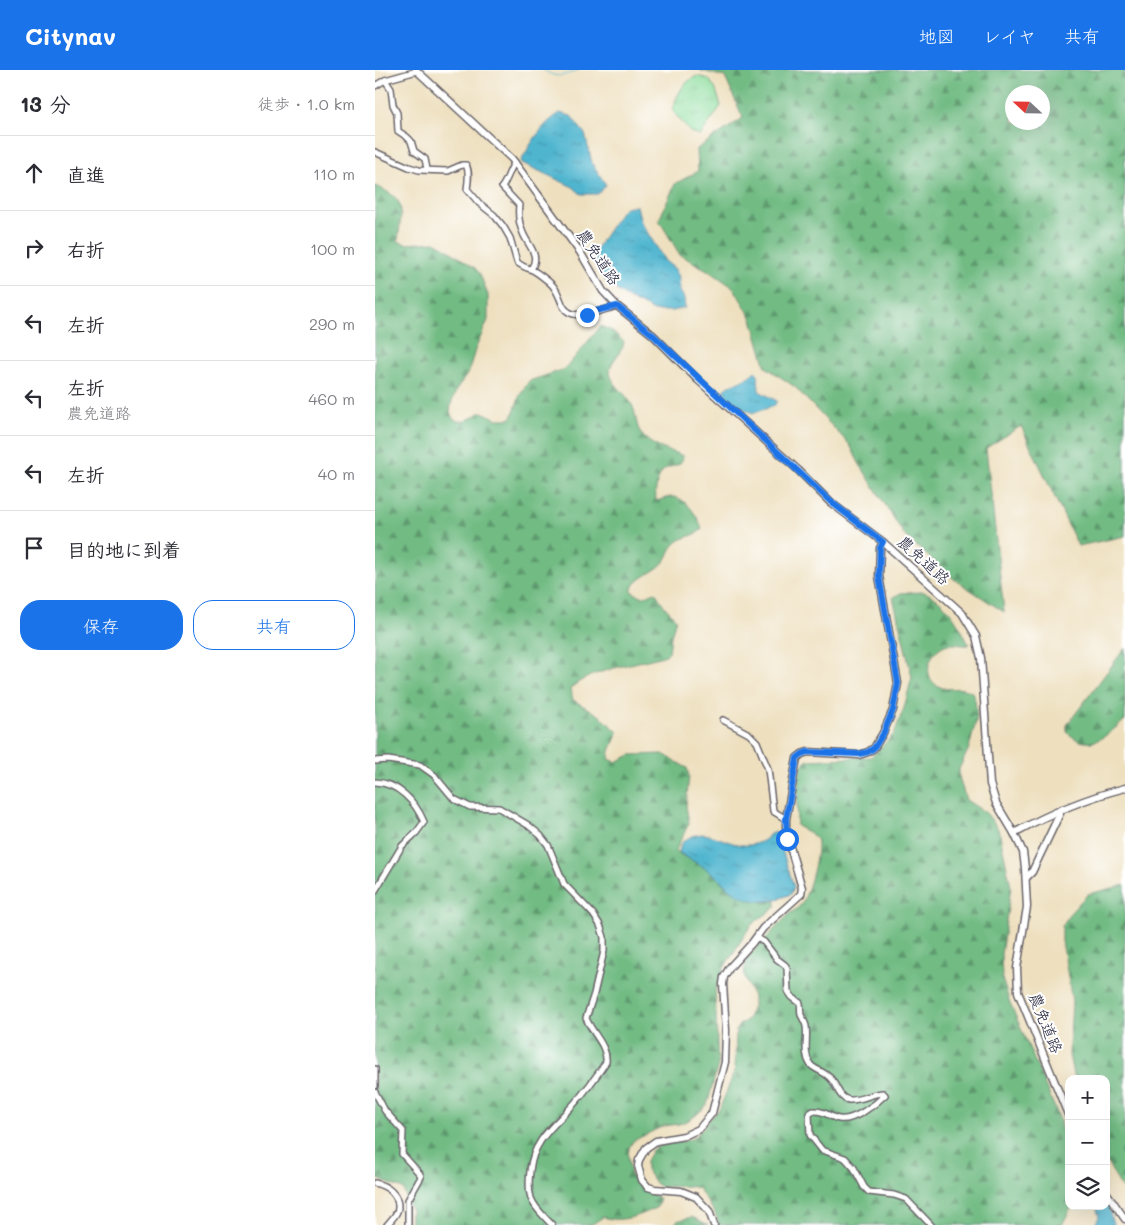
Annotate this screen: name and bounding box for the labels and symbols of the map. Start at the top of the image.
north arrow [1005,85,1050,130]
street label: 農免道路 [573,224,626,289]
route end [576,304,599,327]
street label: 農免道路 [894,530,955,589]
route start [776,828,799,851]
street label: 農免道路 [1025,989,1068,1056]

